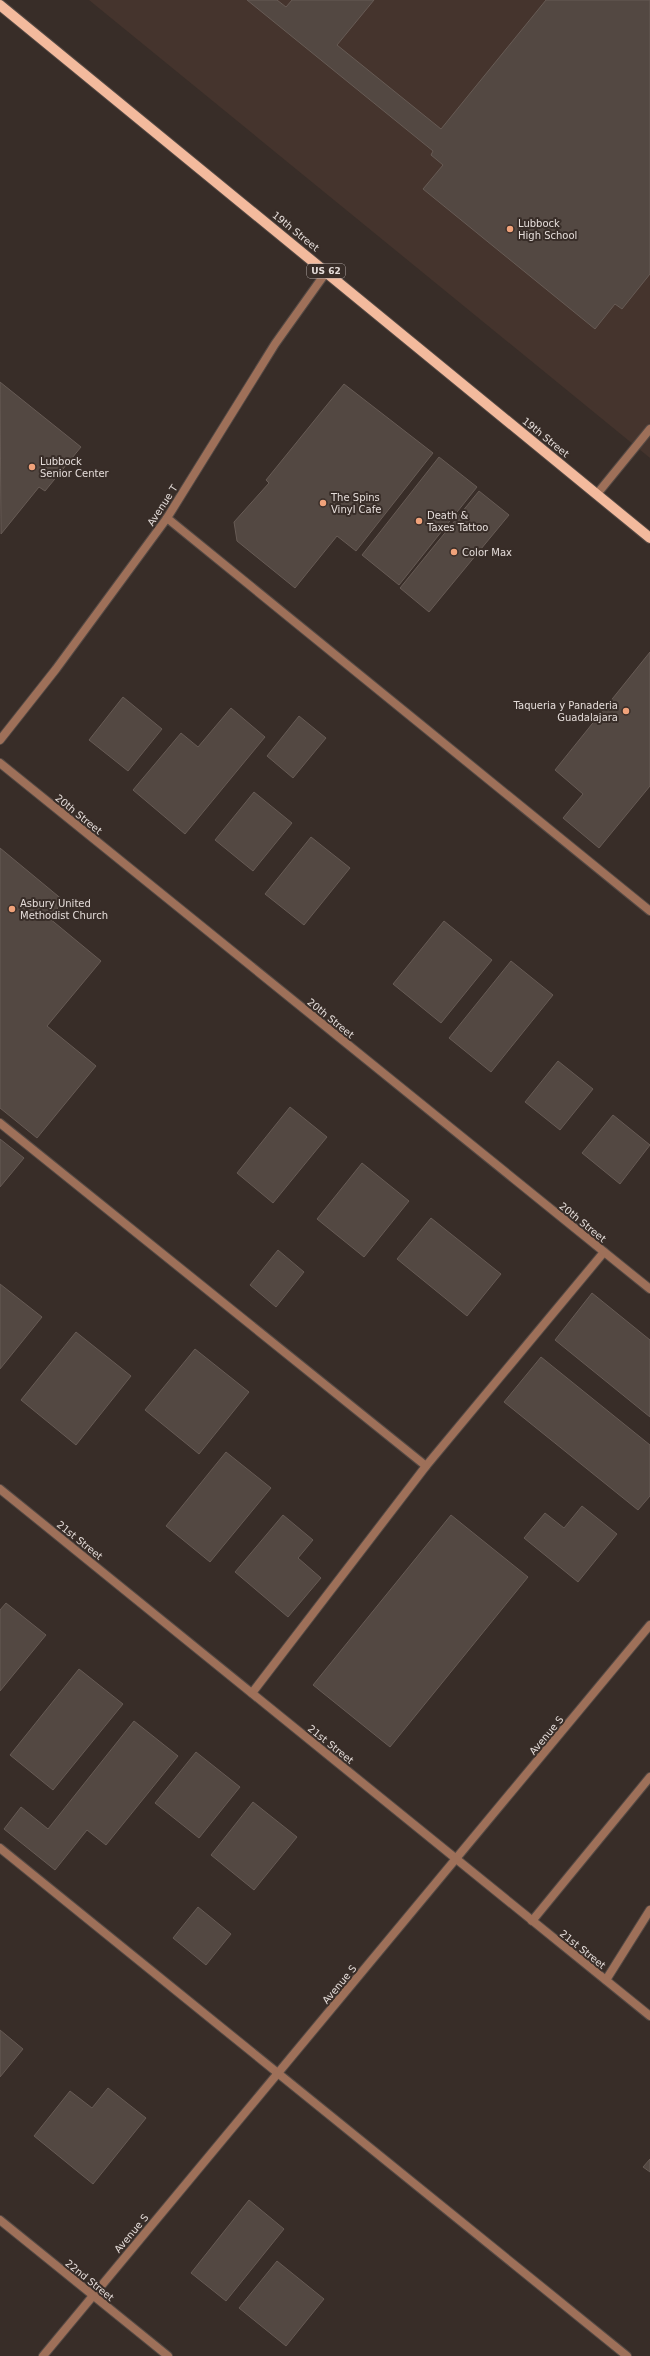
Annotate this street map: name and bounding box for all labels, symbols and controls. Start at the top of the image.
street label: 19th Street [270,209,321,254]
place label: Lubbock High School [518,218,577,241]
marker: Lubbock High School [505,224,515,234]
road number: US 62 [307,264,345,278]
street label: 19th Street [520,415,571,460]
place label: Lubbock Senior Center [40,456,110,479]
marker: Lubbock Senior Center [27,462,37,472]
street label: Avenue T [145,482,180,528]
place label: The Spins Vinyl Cafe [330,492,381,515]
marker: The Spins Vinyl Cafe [318,498,328,508]
place label: Death & Taxes Tattoo [426,510,488,533]
marker: Death & Taxes Tattoo [414,516,424,526]
marker: Color Max [449,547,459,557]
place label: Color Max [462,547,512,558]
place label: Taqueria y Panaderia Guadalajara [513,700,618,723]
marker: Taqueria y Panaderia Guadalajara [621,706,631,716]
street label: 20th Street [53,792,104,837]
place label: Asbury United Methodist Church [20,898,108,921]
marker: Asbury United Methodist Church [7,904,17,914]
street label: 20th Street [305,996,356,1041]
street label: 20th Street [557,1200,608,1245]
street label: 21st Street [55,1519,105,1562]
street label: Avenue S [527,1714,566,1757]
street label: 21st Street [306,1723,356,1766]
street label: 21st Street [558,1928,608,1971]
street label: Avenue S [320,1963,359,2006]
street label: Avenue S [112,2212,151,2255]
street label: 22nd Street [63,2258,116,2303]

